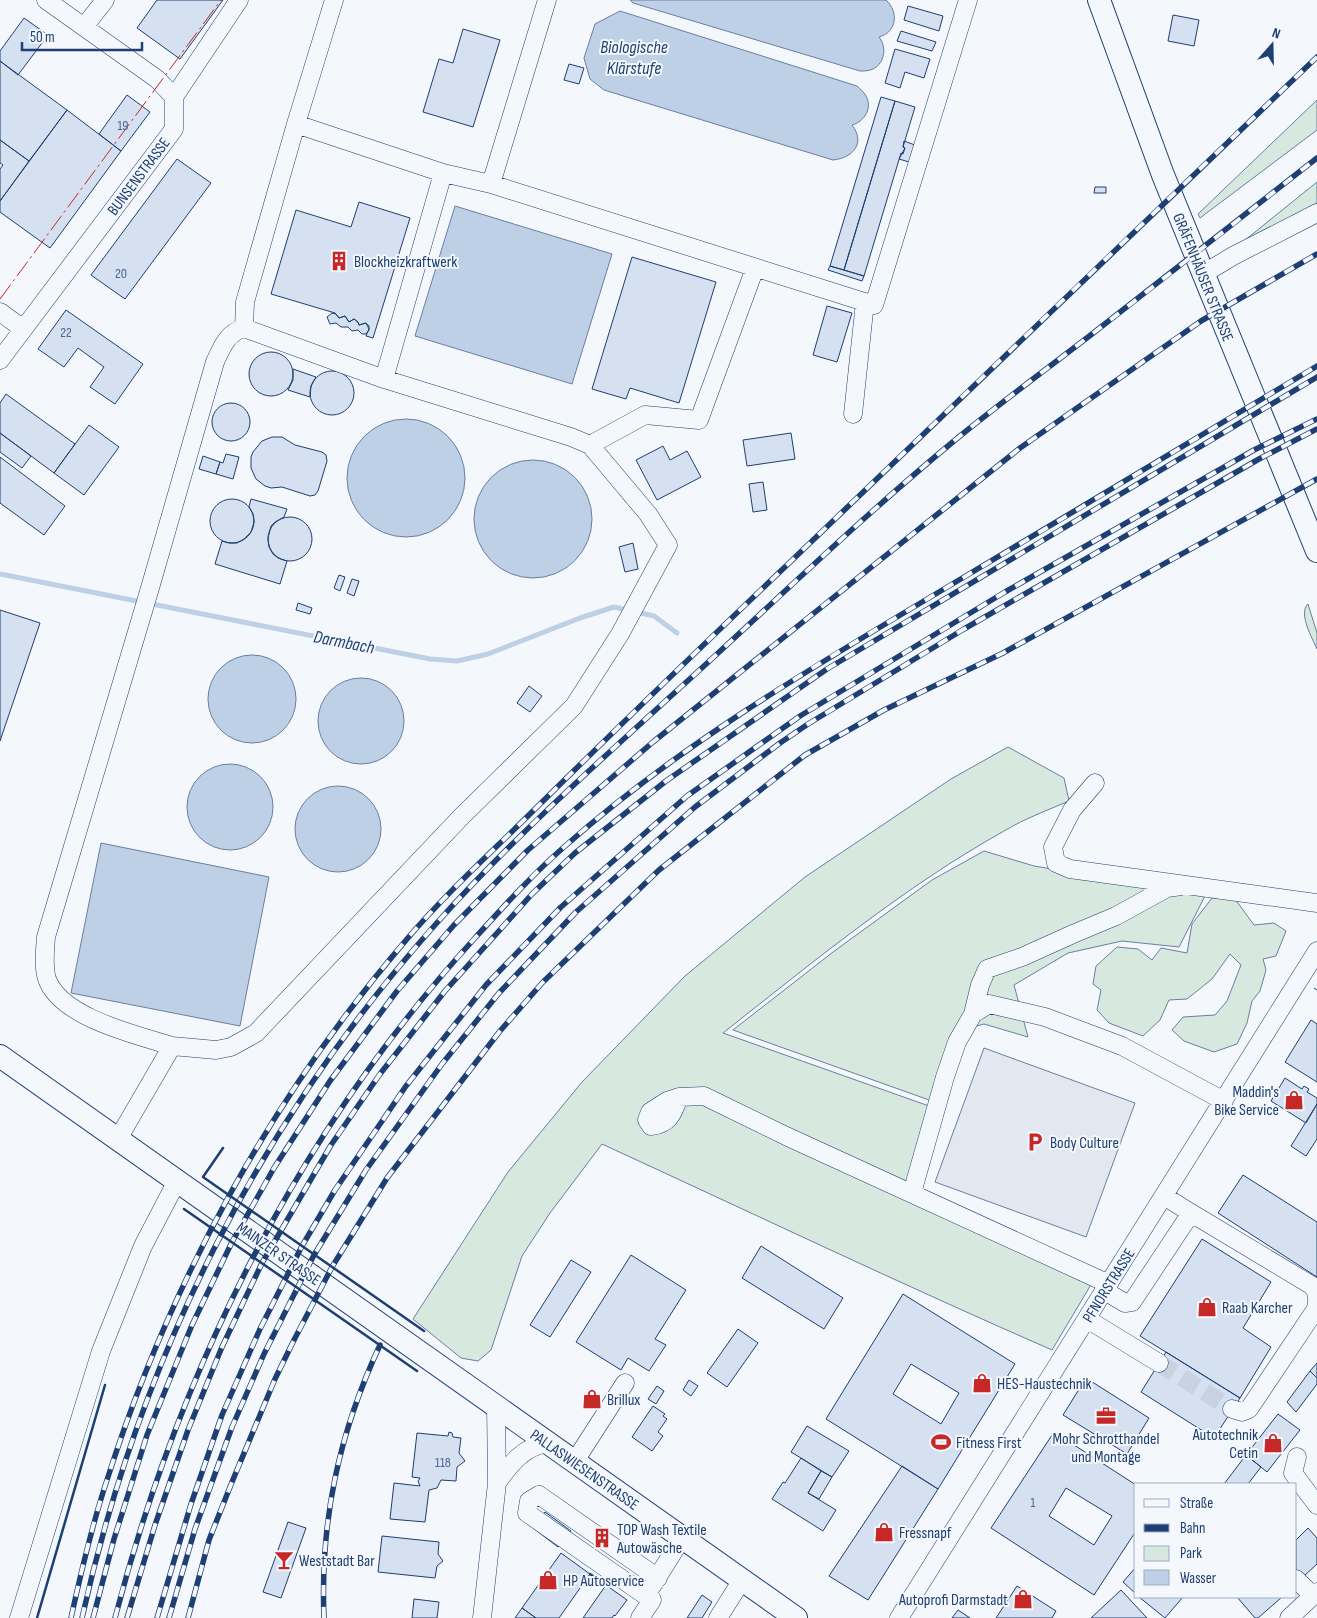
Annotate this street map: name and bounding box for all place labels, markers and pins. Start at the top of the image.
building icon: Blockheizkraftwerk [328,250,350,272]
place label: Blockheizkraftwerk [354,253,457,272]
place label: Maddin's Bike Service [1214,1083,1279,1120]
shop icon: Maddin's Bike Service [1283,1089,1305,1111]
parking icon: Body Culture [1024,1131,1046,1153]
place label: Body Culture [1050,1134,1119,1153]
shop icon: Raab Karcher [1196,1296,1218,1318]
place label: Raab Karcher [1222,1299,1293,1318]
shop icon: HES-Haustechnik [971,1372,993,1394]
place label: HES-Haustechnik [997,1375,1092,1394]
shop icon: Brillux [581,1388,603,1410]
place label: Brillux [607,1391,640,1410]
office icon: Mohr Schrotthandel und Montage [1095,1405,1117,1427]
place label: Autotechnik Cetin [1192,1426,1258,1463]
place label: Mohr Schrotthandel und Montage [1053,1430,1159,1467]
sports icon: Fitness First [930,1431,952,1453]
shop icon: Autotechnik Cetin [1262,1432,1284,1454]
place label: Fitness First [956,1434,1022,1453]
place label: TOP Wash Textile Autowäsche [616,1521,707,1558]
shop icon: Fressnapf [873,1521,895,1543]
place label: Fressnapf [899,1524,952,1543]
building icon: TOP Wash Textile Autowäsche [591,1527,613,1549]
bar icon: Weststadt Bar [273,1549,295,1571]
place label: Weststadt Bar [299,1552,375,1571]
shop icon: HP Autoservice [537,1569,559,1591]
place label: HP Autoservice [563,1572,644,1591]
shop icon: Autoprofi Darmstadt [1012,1588,1034,1610]
place label: Autoprofi Darmstadt [898,1591,1008,1610]

